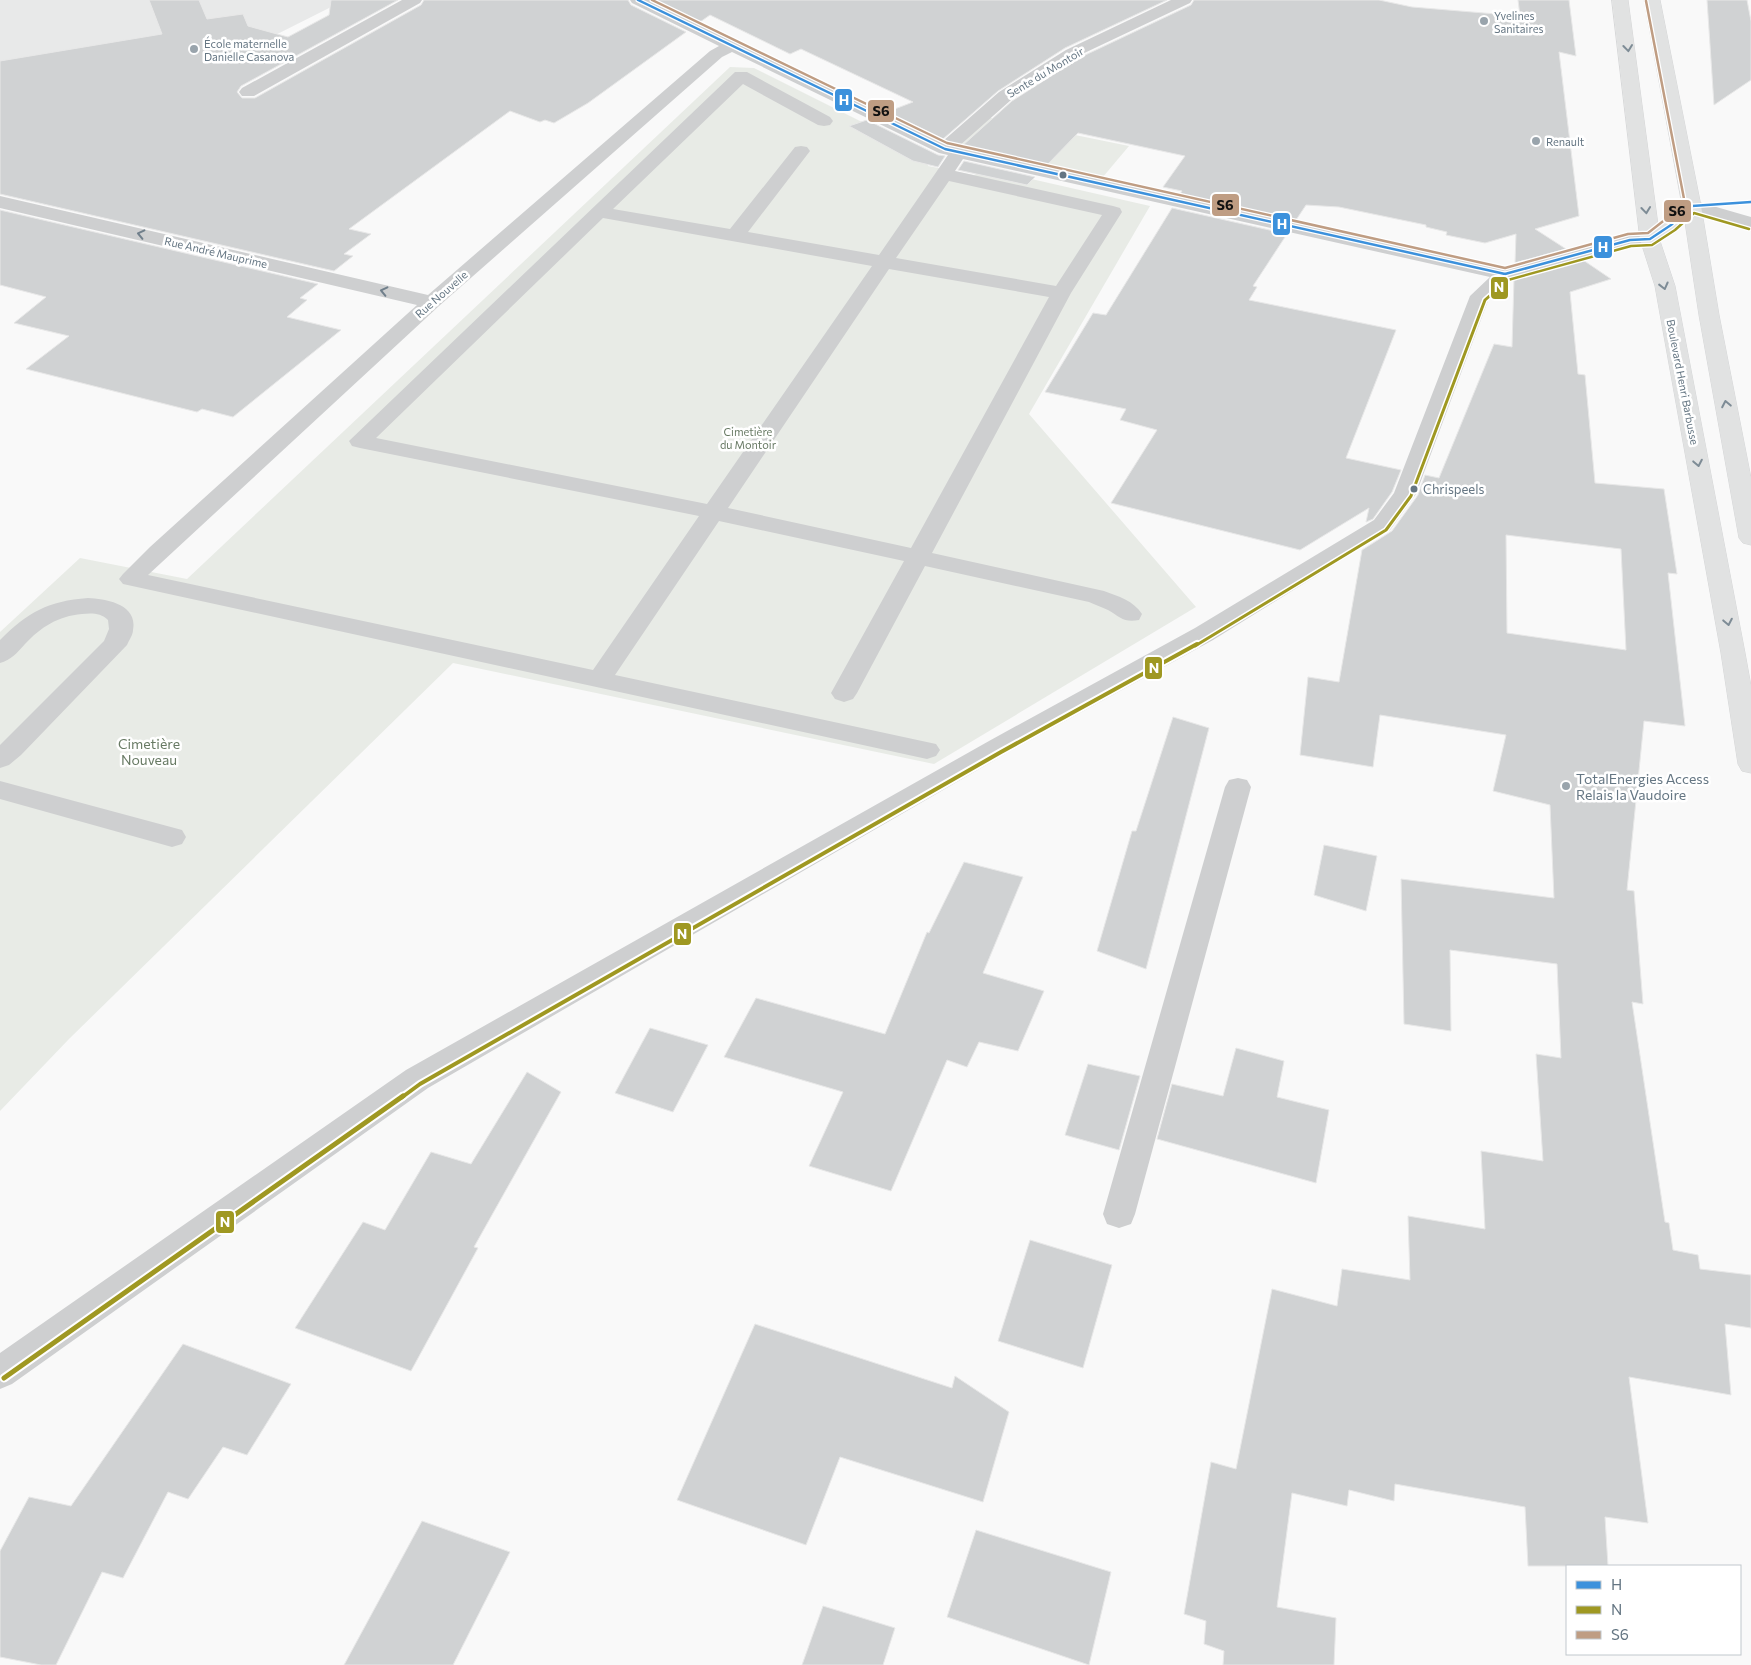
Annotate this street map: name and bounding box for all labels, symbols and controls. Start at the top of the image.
place label: Yvelines Sanitaires [1494,9,1543,35]
marker: Yvelines Sanitaires [1478,15,1490,27]
place label: École maternelle Danielle Casanova [204,36,294,63]
marker: École maternelle Danielle Casanova [188,43,200,55]
street label: Sente du Montoir [1004,44,1086,100]
one-way arrow [1622,44,1633,52]
line badge: H [834,88,853,112]
text: H [839,91,849,108]
line badge: S6 [867,99,895,123]
text: S6 [872,102,890,119]
marker: Renault [1530,135,1542,147]
place label: Renault [1546,135,1585,148]
unlabelled marker [1058,170,1068,180]
line badge: S6 [1211,193,1240,217]
text: S6 [1216,196,1234,213]
line badge: S6 [1663,199,1692,223]
text: S6 [1668,202,1686,219]
one-way arrow [1640,206,1651,214]
line badge: H [1272,212,1291,236]
text: H [1277,215,1287,232]
one-way arrow [136,230,145,240]
street label: Rue André Mauprime [163,234,269,270]
line badge: H [1593,235,1613,259]
text: H [1598,238,1608,255]
street label: Rue Nouvelle [412,268,470,320]
line badge: N [1490,276,1509,300]
text: N [1494,278,1504,295]
one-way arrow [1658,281,1669,290]
one-way arrow [380,286,389,297]
street label: Boulevard Henri Barbusse [1664,318,1702,446]
one-way arrow [1721,399,1731,408]
park label: Cimetière du Montoir [720,425,777,451]
one-way arrow [1692,458,1702,467]
place label: Chrispeels [1423,481,1485,497]
marker: Chrispeels [1409,484,1419,494]
one-way arrow [1722,618,1732,627]
line badge: N [1144,656,1163,680]
text: N [1149,659,1159,676]
park label: Cimetière Nouveau [118,735,180,768]
place label: TotalEnergies Access Relais la Vaudoire [1576,770,1709,803]
marker: TotalEnergies Access Relais la Vaudoire [1560,780,1572,792]
line badge: N [673,922,692,946]
text: N [677,925,687,942]
line badge: N [215,1210,235,1234]
text: N [220,1213,230,1230]
legend [1566,1565,1741,1655]
text: H [1611,1575,1622,1593]
text: N [1611,1600,1622,1618]
text: S6 [1611,1625,1629,1643]

